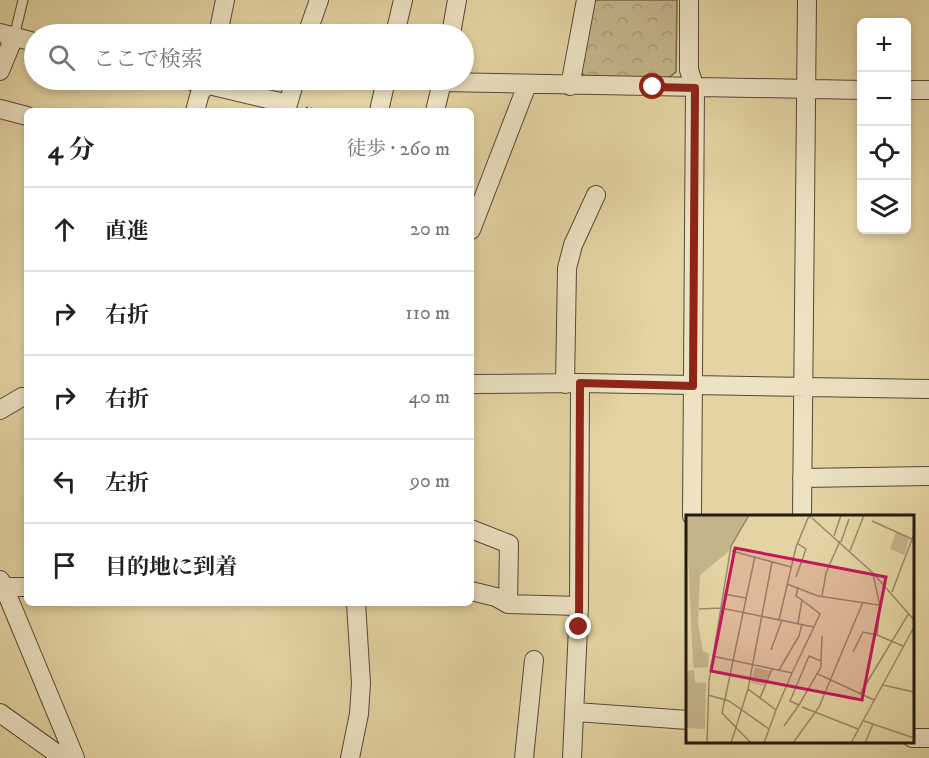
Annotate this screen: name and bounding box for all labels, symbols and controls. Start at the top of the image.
map controls [857,18,911,234]
button: + [857,18,911,72]
search box [24,24,474,90]
icon: search [45,41,78,74]
text: ここで検索 [93,46,203,73]
button: − [857,72,911,126]
route start [639,73,665,99]
button: locate [857,126,911,180]
text: 4 分 [48,134,95,167]
text: 徒歩 · 260 m [346,137,450,162]
button: layers [857,180,911,234]
icon: ahead [48,213,81,246]
text: 20 m [410,217,450,242]
text: 直進 [105,218,149,245]
icon: right [48,297,81,330]
text: 110 m [405,301,450,326]
text: 右折 [105,302,149,329]
icon: right [48,381,81,414]
text: 40 m [408,385,450,410]
text: 右折 [105,386,149,413]
icon: left [48,465,81,498]
text: 90 m [410,469,450,494]
text: 左折 [105,470,149,497]
inset map [686,515,914,743]
icon: arrive [48,549,81,582]
text: 目的地に到着 [105,554,237,581]
route end [565,613,591,639]

